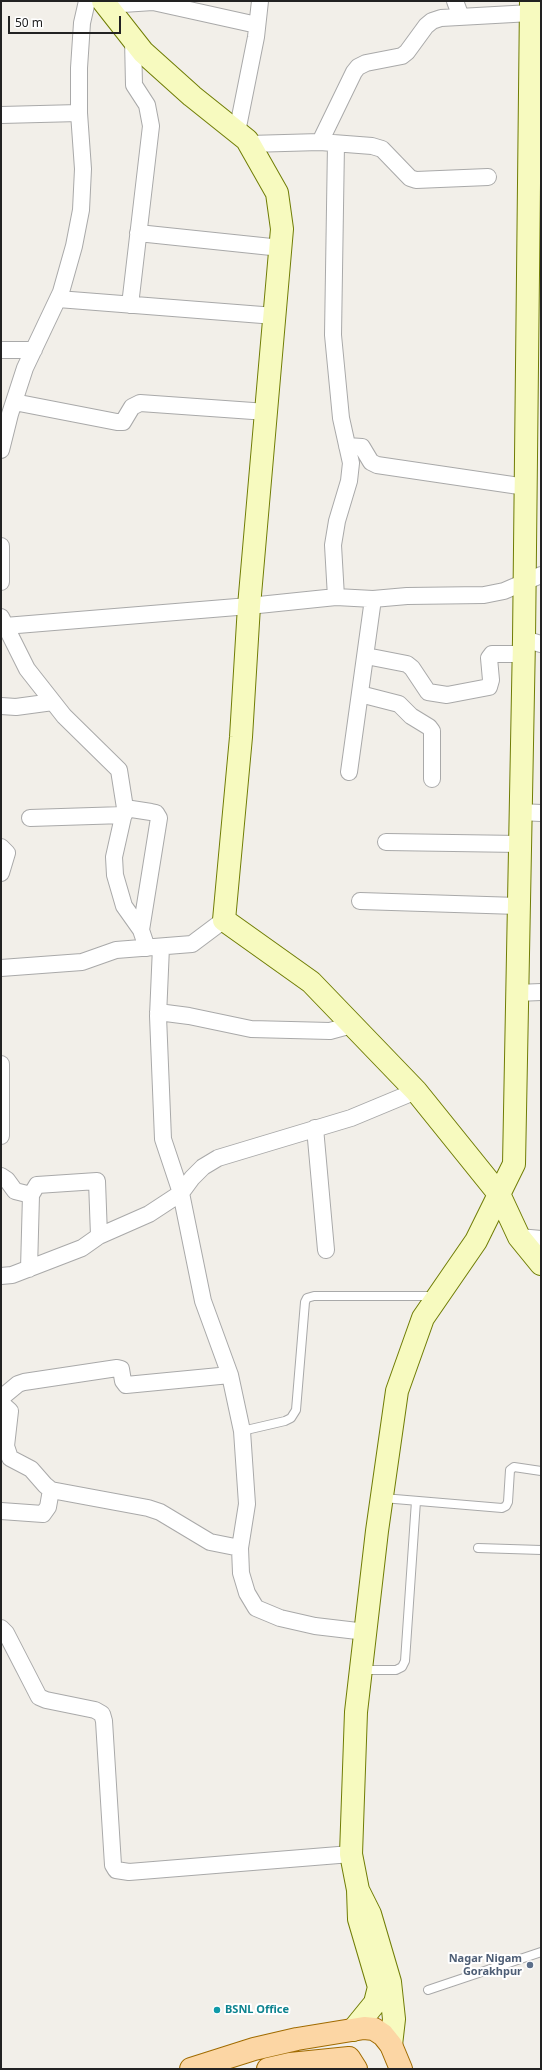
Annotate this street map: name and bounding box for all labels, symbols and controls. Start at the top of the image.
scale bar [10,8,123,34]
text: 50 m [15,14,43,31]
place label: Nagar Nigam Gorakhpur [449,1952,522,1978]
marker: Nagar Nigam Gorakhpur [525,1960,535,1970]
place label: BSNL Office [225,2003,289,2017]
marker: BSNL Office [212,2005,222,2015]

